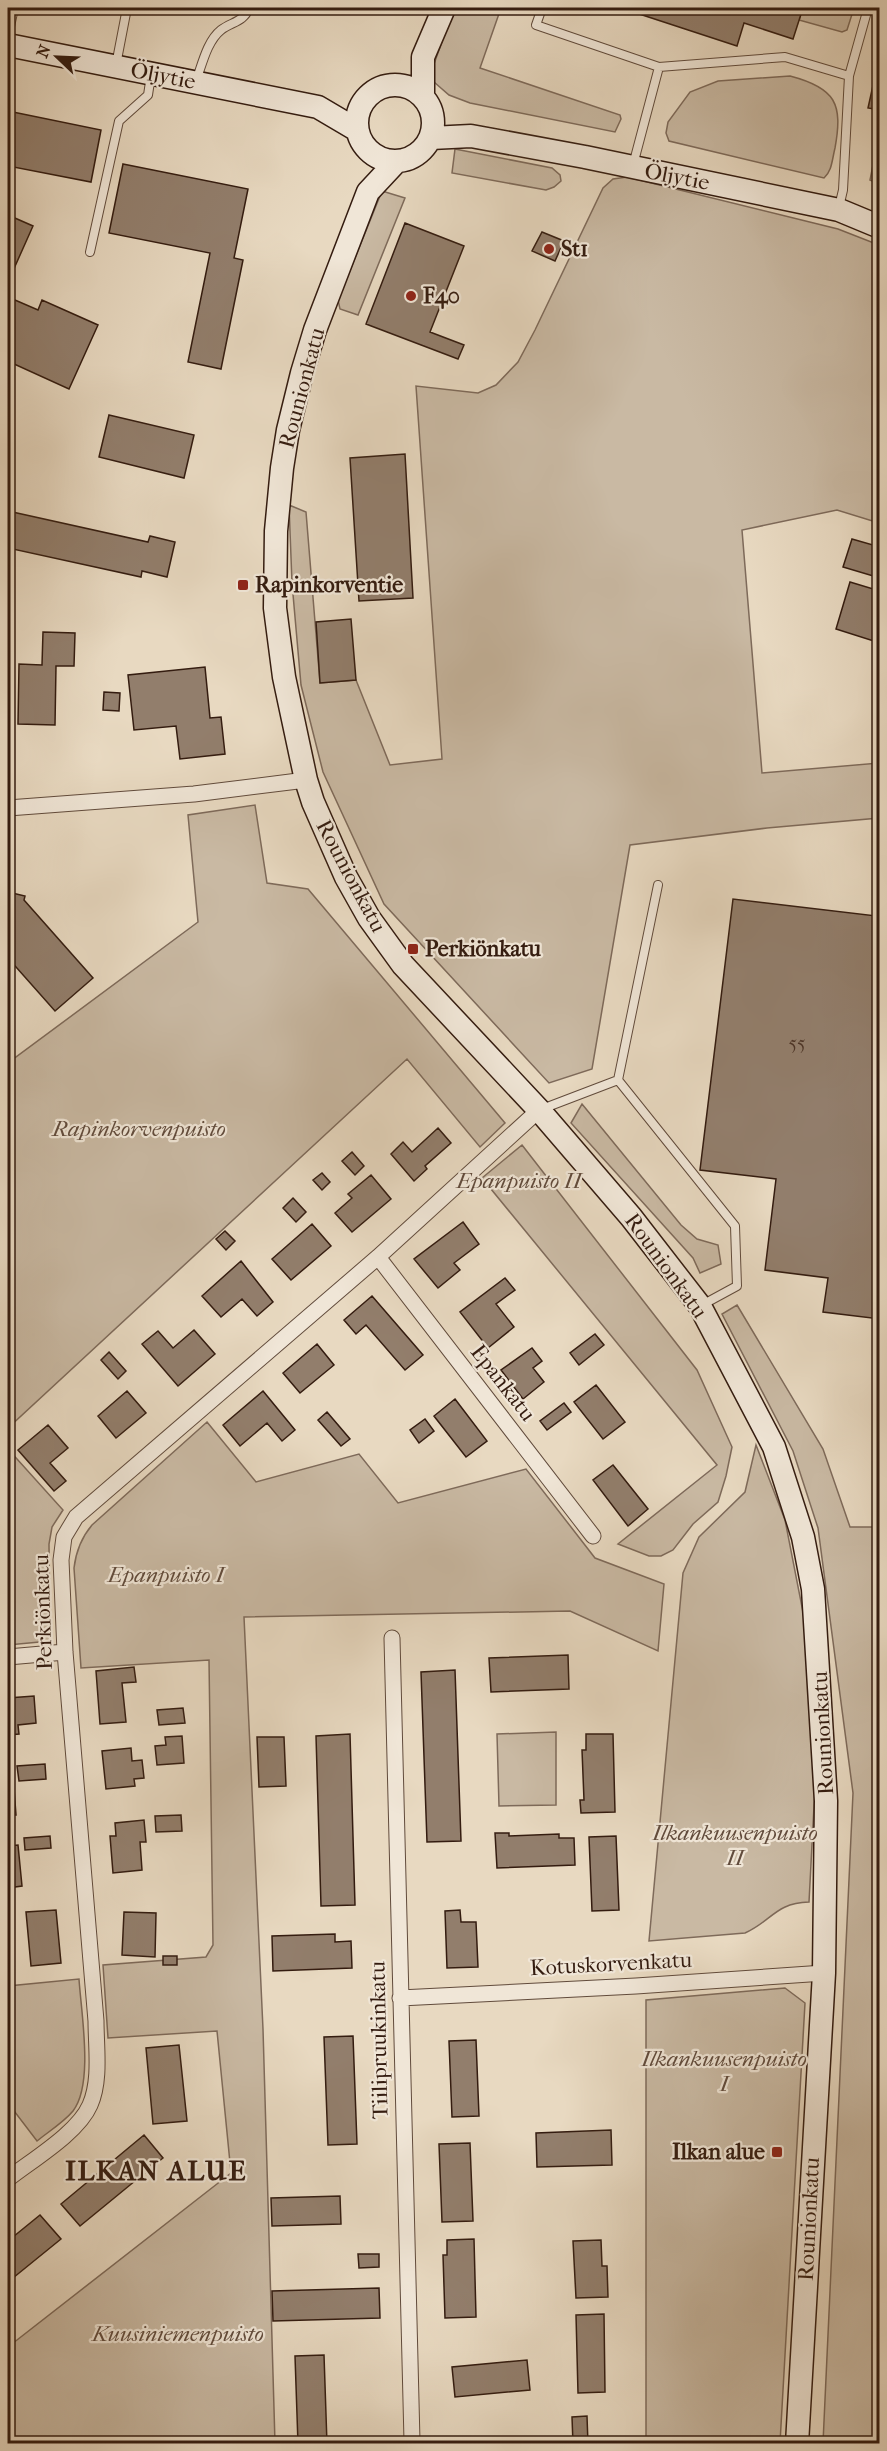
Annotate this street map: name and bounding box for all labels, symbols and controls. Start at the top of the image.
north arrow [27,27,87,87]
text: N [33,41,55,61]
street label: Öljytie [128,56,198,95]
street label: Öljytie [642,157,712,196]
place label: St1 [561,236,588,262]
marker: St1 [542,242,556,256]
place label: F40 [422,283,460,309]
marker: F40 [404,289,418,303]
street label: Rounionkatu [273,324,331,451]
place label: Rapinkorventie [255,572,403,598]
marker: Rapinkorventie [236,578,250,592]
street label: Rounionkatu [310,815,392,937]
place label: Perkiönkatu [425,936,542,962]
marker: Perkiönkatu [406,942,420,956]
house number: 55 [788,1032,806,1055]
park label: Rapinkorvenpuisto [50,1116,226,1142]
park label: Epanpuisto II [454,1168,584,1194]
street label: Rounionkatu [619,1208,713,1324]
street label: Epankatu [465,1340,541,1427]
street label: Perkiönkatu [28,1553,58,1670]
park label: Epanpuisto I [106,1562,226,1588]
street label: Rounionkatu [807,1670,839,1795]
park label: Ilkankuusenpuisto II [651,1820,818,1871]
street label: Kotuskorvenkatu [529,1947,693,1981]
street label: Tiilipruukinkatu [365,1960,393,2119]
park label: Ilkankuusenpuisto I [640,2046,807,2097]
place label: Ilkan alue [672,2139,765,2165]
marker: Ilkan alue [770,2145,784,2159]
district label: ILKAN ALUE [65,2154,247,2187]
street label: Rounionkatu [793,2156,825,2281]
park label: Kuusiniemenpuisto [90,2321,264,2347]

